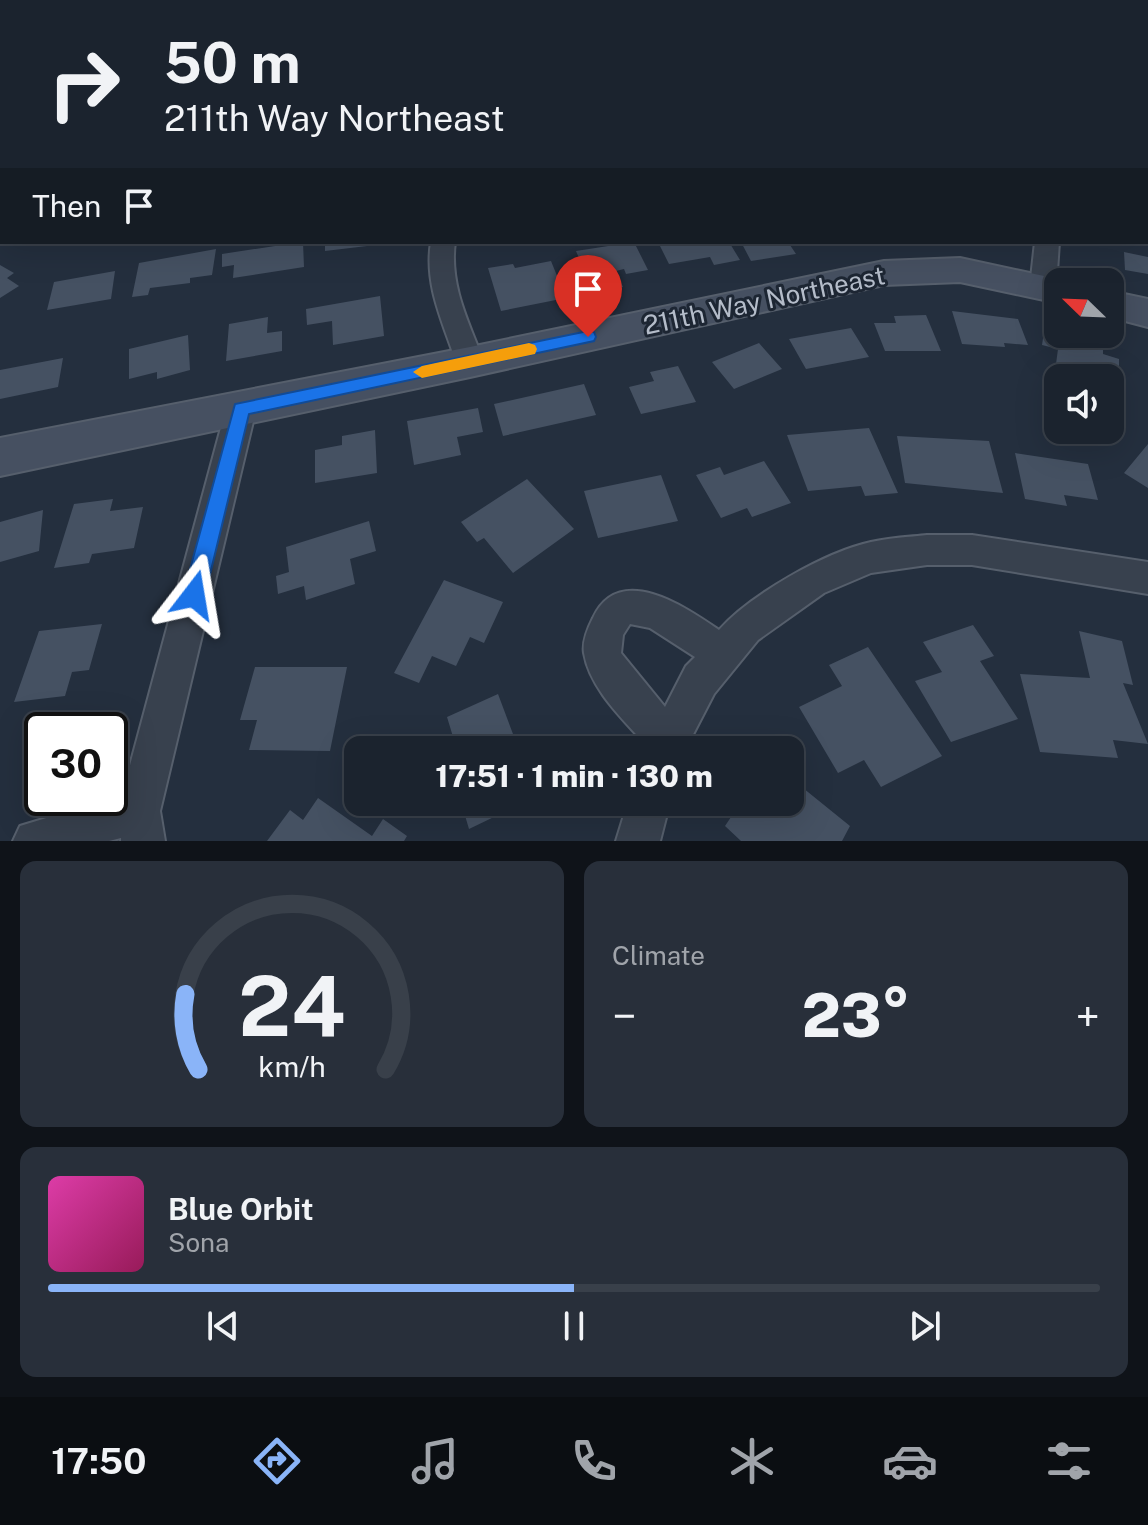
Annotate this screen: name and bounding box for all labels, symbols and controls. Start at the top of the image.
text: 50 m [164,30,301,96]
icon: right [32,32,136,136]
text: 211th Way Northeast [164,97,505,139]
icon: arrive [117,184,161,228]
text: Then [32,188,101,224]
pin [554,255,622,337]
street label: 211th Way Northeast [640,259,888,341]
icon: arrive [566,267,610,311]
north arrow [1044,268,1124,348]
map controls [1044,268,1124,444]
button: sound [1044,364,1124,444]
position arrow [152,553,236,637]
speed limit sign: 30 [24,712,128,816]
text: 17:51 · 1 min · 130 m [435,758,713,794]
text: Climate [612,940,705,971]
text: 24 [238,957,346,1055]
text: 23° [802,980,910,1051]
text: − [612,990,636,1042]
text: + [1076,990,1100,1042]
text: km/h [258,1050,326,1083]
text: Blue Orbit [168,1191,314,1227]
text: Sona [168,1227,229,1258]
icon: previous [201,1304,245,1348]
icon: pause [552,1304,596,1348]
icon: next [903,1304,947,1348]
icon: directions [249,1433,305,1489]
icon: music [407,1433,463,1489]
icon: phone [566,1433,622,1489]
icon: climate [724,1433,780,1489]
icon: car [882,1433,938,1489]
icon: filters [1041,1433,1097,1489]
text: 17:50 [51,1440,146,1482]

